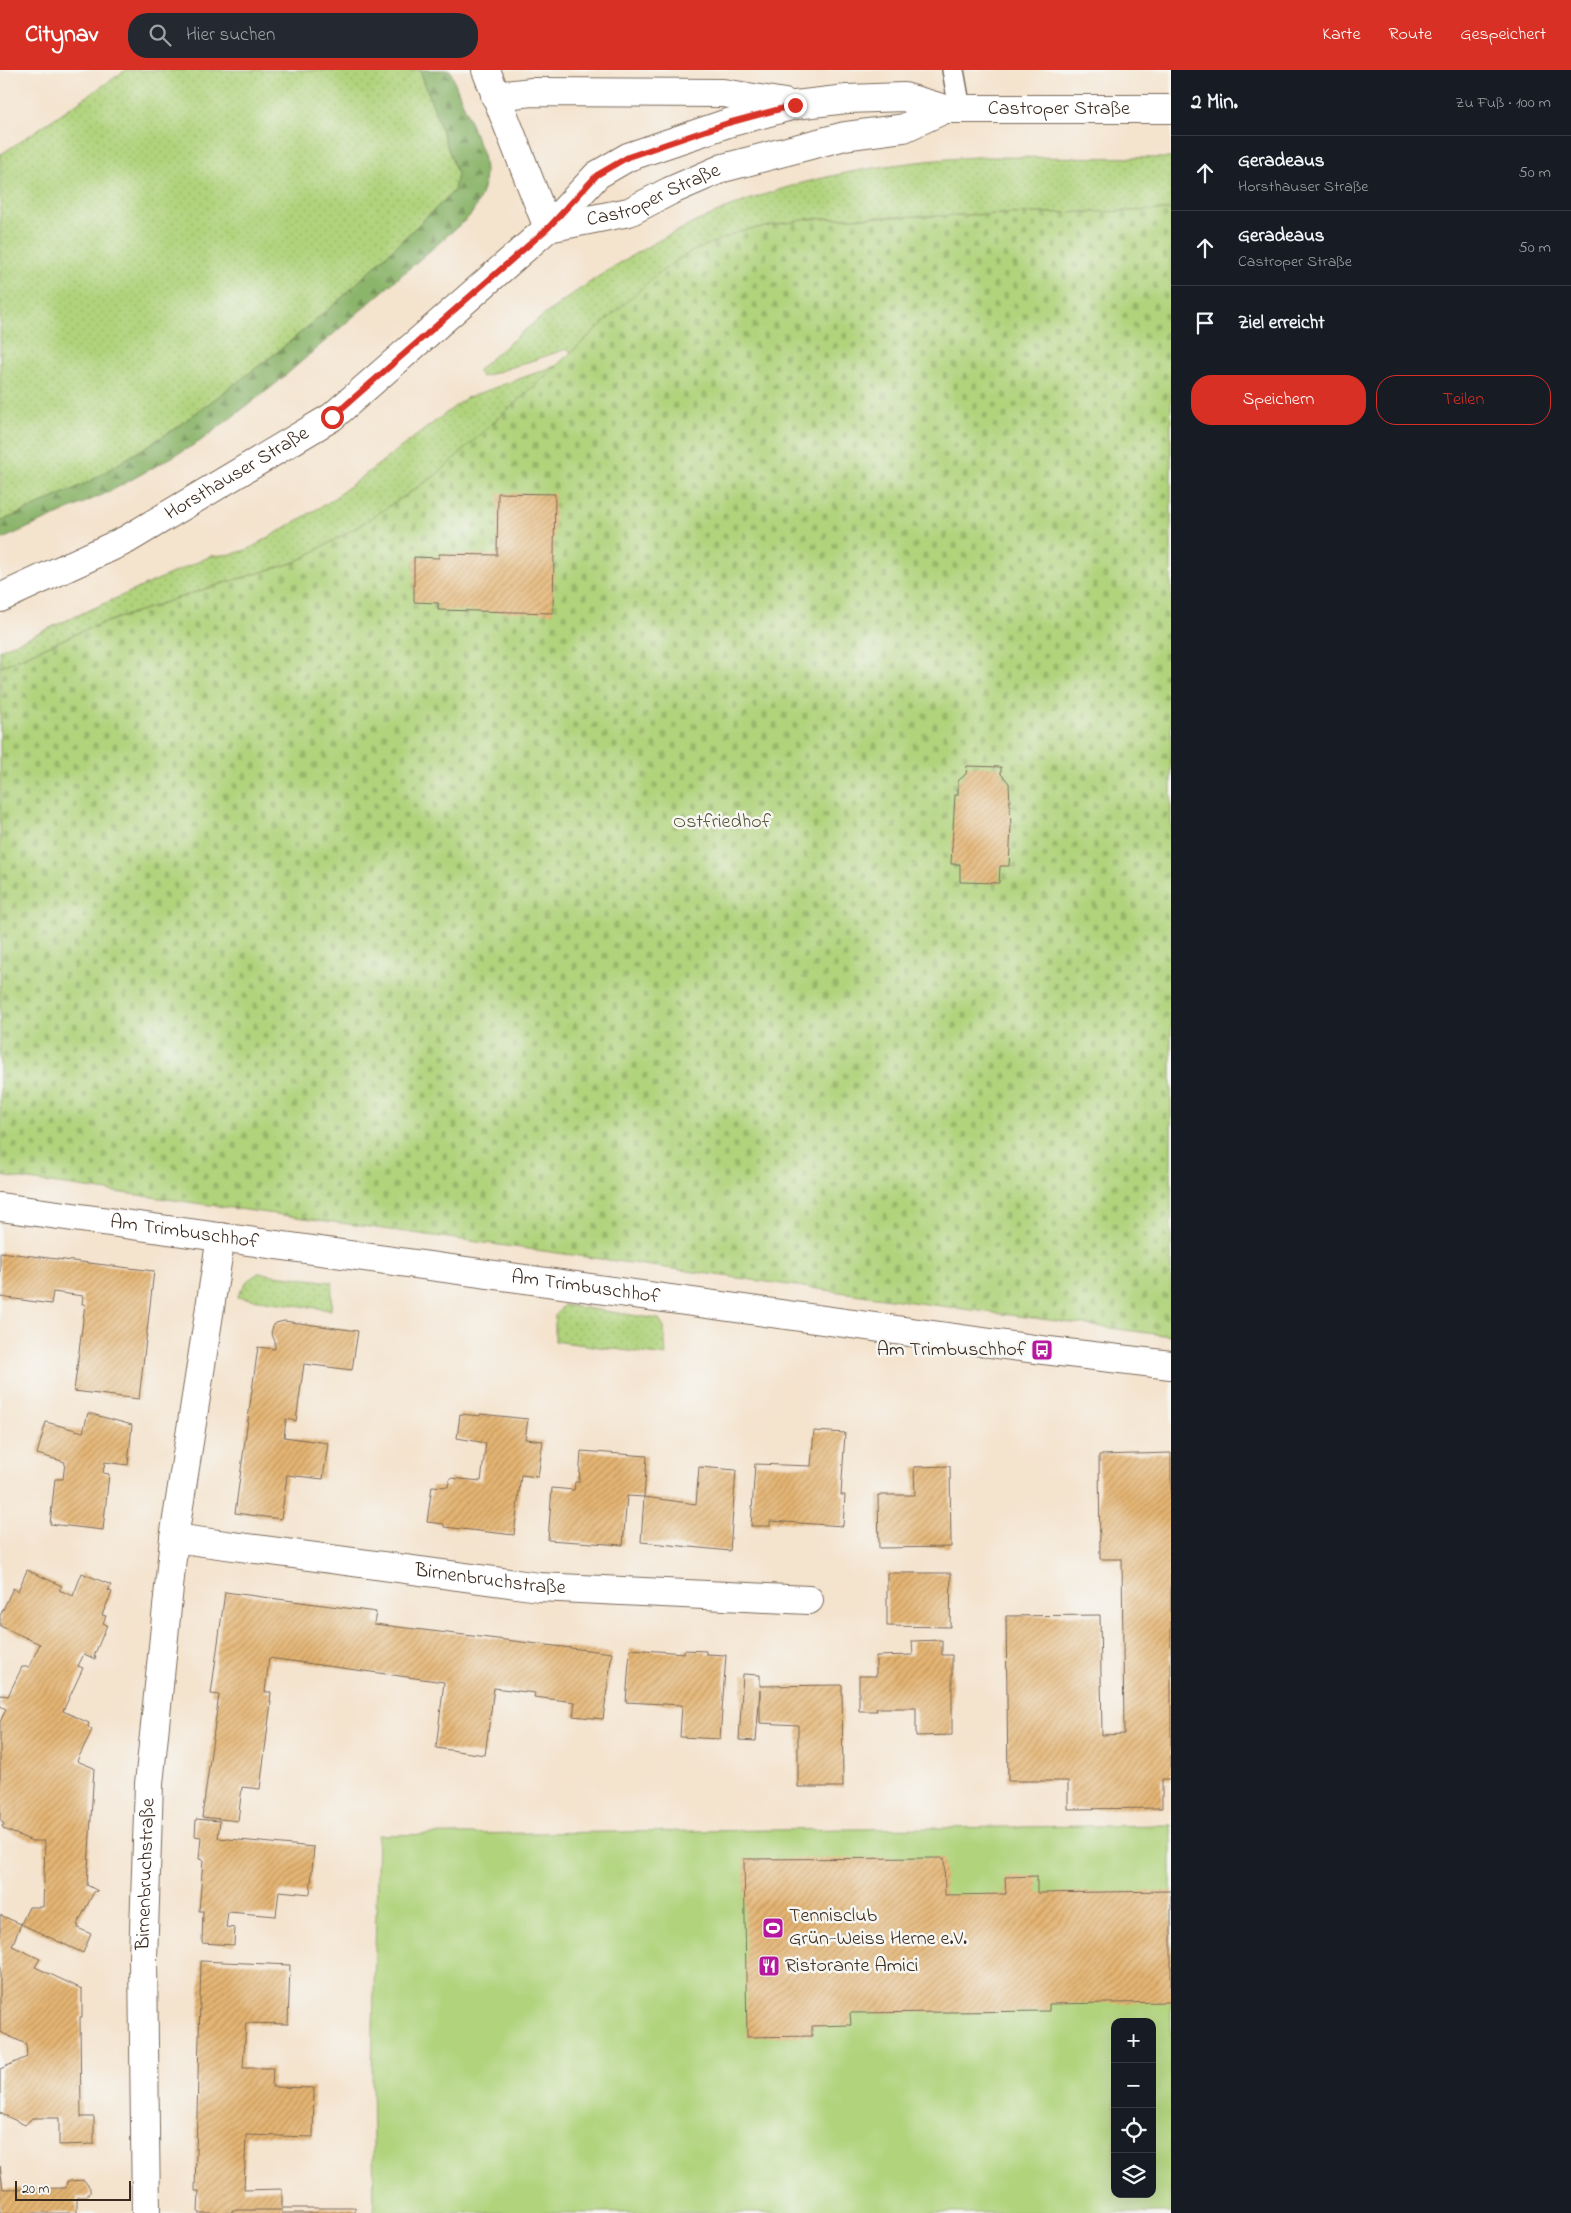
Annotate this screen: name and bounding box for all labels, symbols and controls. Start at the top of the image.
search box [128,13,478,58]
text: Citynav [25,18,98,53]
icon: search [146,21,174,49]
text: Hier suchen [186,22,275,49]
text: Karte [1322,22,1360,48]
text: Route [1388,22,1432,48]
text: Gespeichert [1460,22,1546,48]
text: 2 Min. [1191,88,1238,118]
text: Zu Fuß · 100 m [1455,91,1551,115]
route end [784,94,807,117]
street label: Castroper Straße [988,95,1130,124]
text: Geradeaus [1238,148,1325,175]
street label: Castroper Straße [584,156,725,235]
icon: ahead [1191,159,1219,187]
text: 50 m [1519,161,1551,185]
text: Horsthauser Straße [1238,175,1369,199]
text: Geradeaus [1238,223,1325,250]
icon: ahead [1191,234,1219,262]
text: 50 m [1519,236,1551,260]
text: Castroper Straße [1238,250,1352,274]
icon: arrive [1191,309,1219,337]
text: Ziel erreicht [1238,310,1325,337]
button: Speichern [1191,375,1366,425]
button: Teilen [1376,375,1551,425]
route start [321,406,344,429]
street label: Horsthauser Straße [159,419,315,528]
park label: Ostfriedhof [673,808,772,837]
street label: Am Trimbuschhof [108,1208,261,1257]
street label: Am Trimbuschhof [510,1263,662,1312]
place label: Am Trimbuschhof [877,1336,1027,1365]
bus stop icon: Am Trimbuschhof [1030,1338,1054,1362]
street label: Birnenbruchstraße [412,1556,566,1603]
street label: Birnenbruchstraße [129,1798,163,1951]
place label: Tennisclub Grün-Weiss Herne e.V. [789,1902,967,1954]
sports icon: Tennisclub Grün-Weiss Herne e.V. [761,1916,785,1940]
place label: Ristorante Amici [785,1952,918,1981]
restaurant icon: Ristorante Amici [757,1954,781,1978]
map controls [1111,2018,1156,2198]
button: + [1111,2018,1156,2063]
button: − [1111,2063,1156,2108]
button: locate [1111,2108,1156,2153]
button: layers [1111,2153,1156,2198]
scale bar [15,2178,131,2201]
text: 20 m [22,2179,49,2200]

